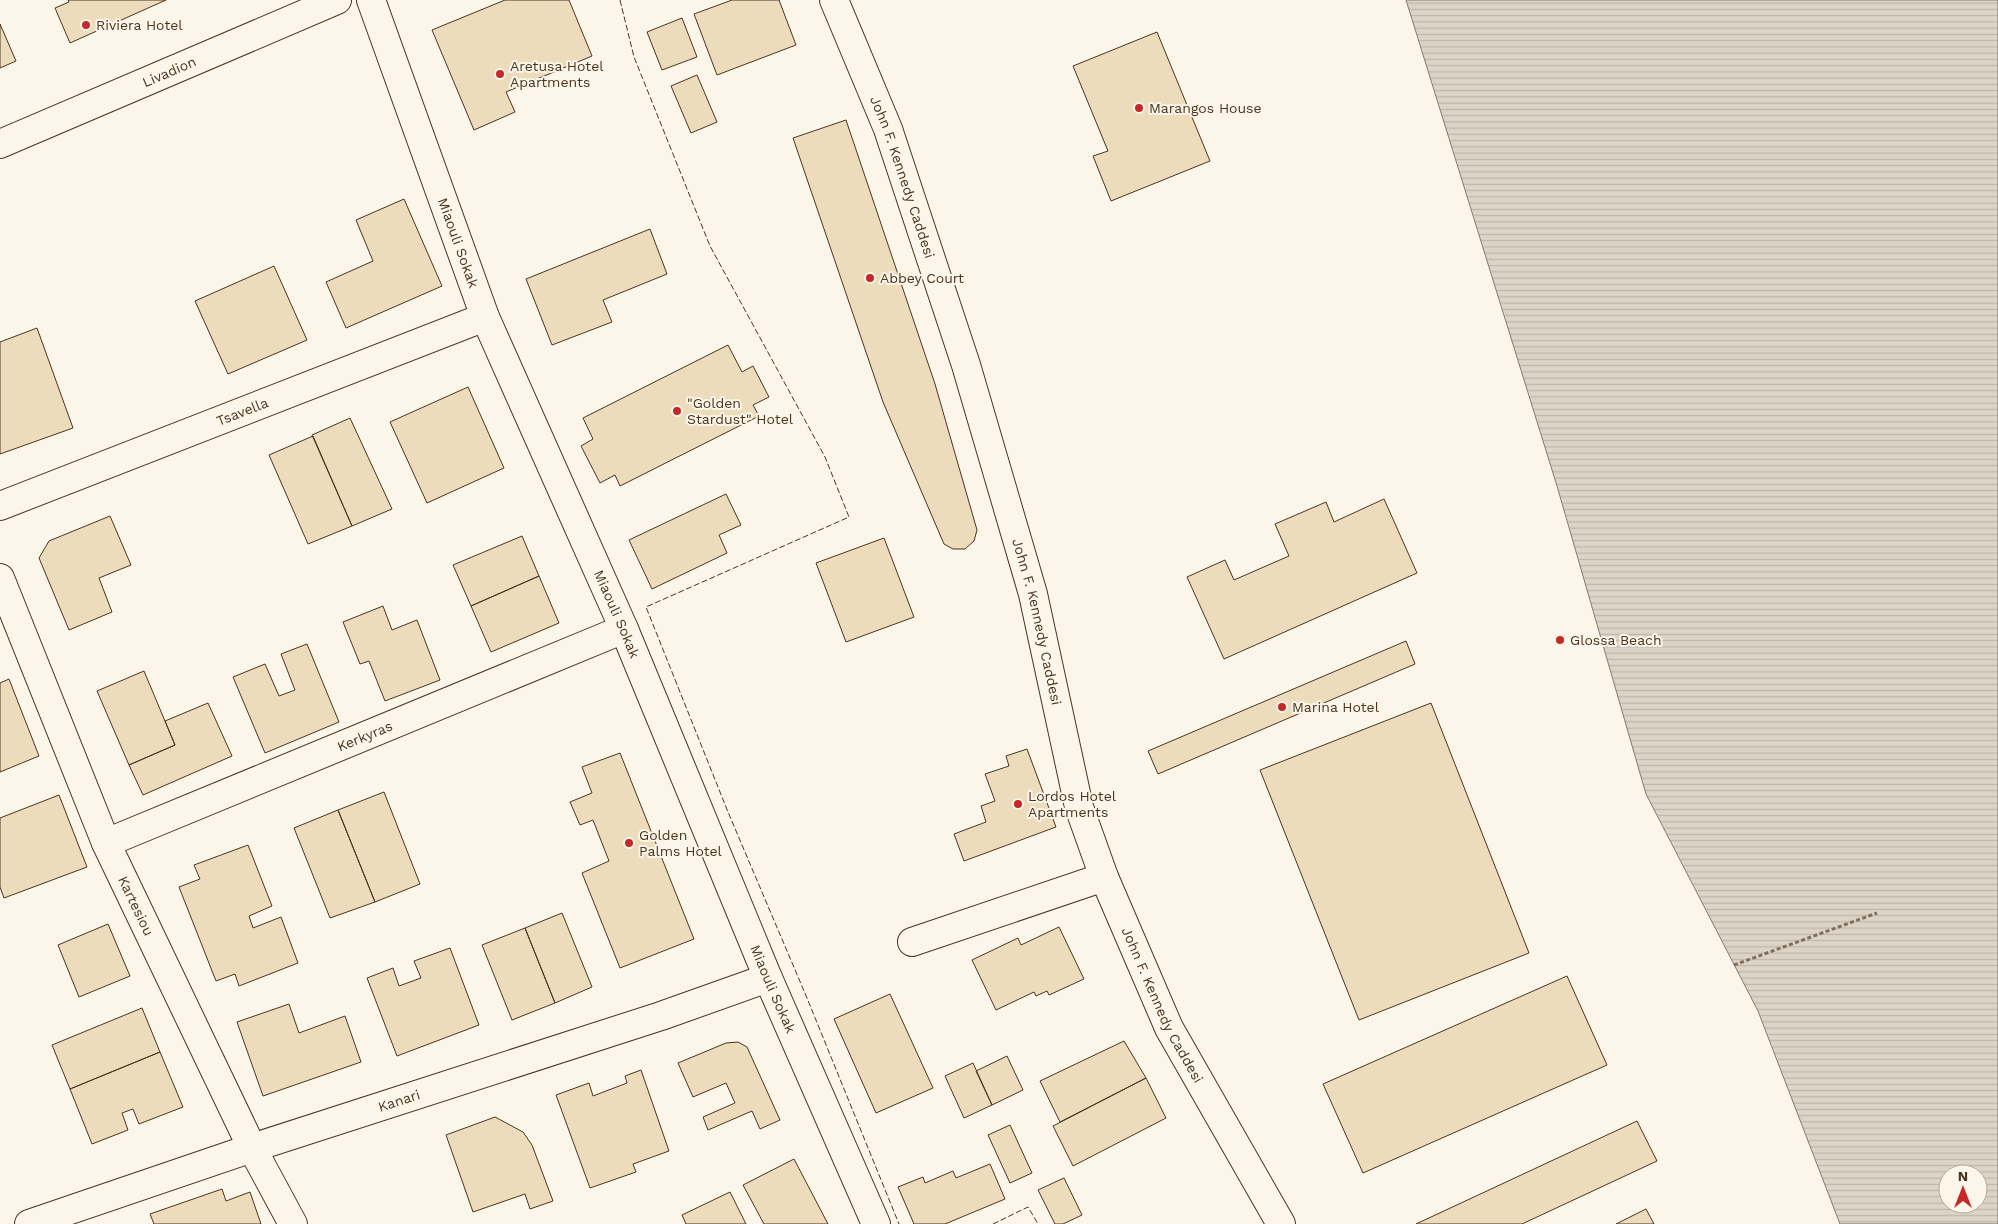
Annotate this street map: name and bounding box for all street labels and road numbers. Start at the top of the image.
street label: Livadion [140,53,198,90]
street label: John F. Kennedy Caddesi [867,93,938,260]
street label: Miaouli Sokak [435,196,482,290]
street label: Tsavella [214,394,270,429]
street label: John F. Kennedy Caddesi [1009,537,1065,706]
street label: Miaouli Sokak [591,568,643,661]
street label: Kerkyras [335,718,395,755]
street label: Kartesiou [115,873,157,938]
street label: John F. Kennedy Caddesi [1119,925,1207,1086]
street label: Miaouli Sokak [747,942,799,1036]
street label: Kanari [376,1086,422,1115]

